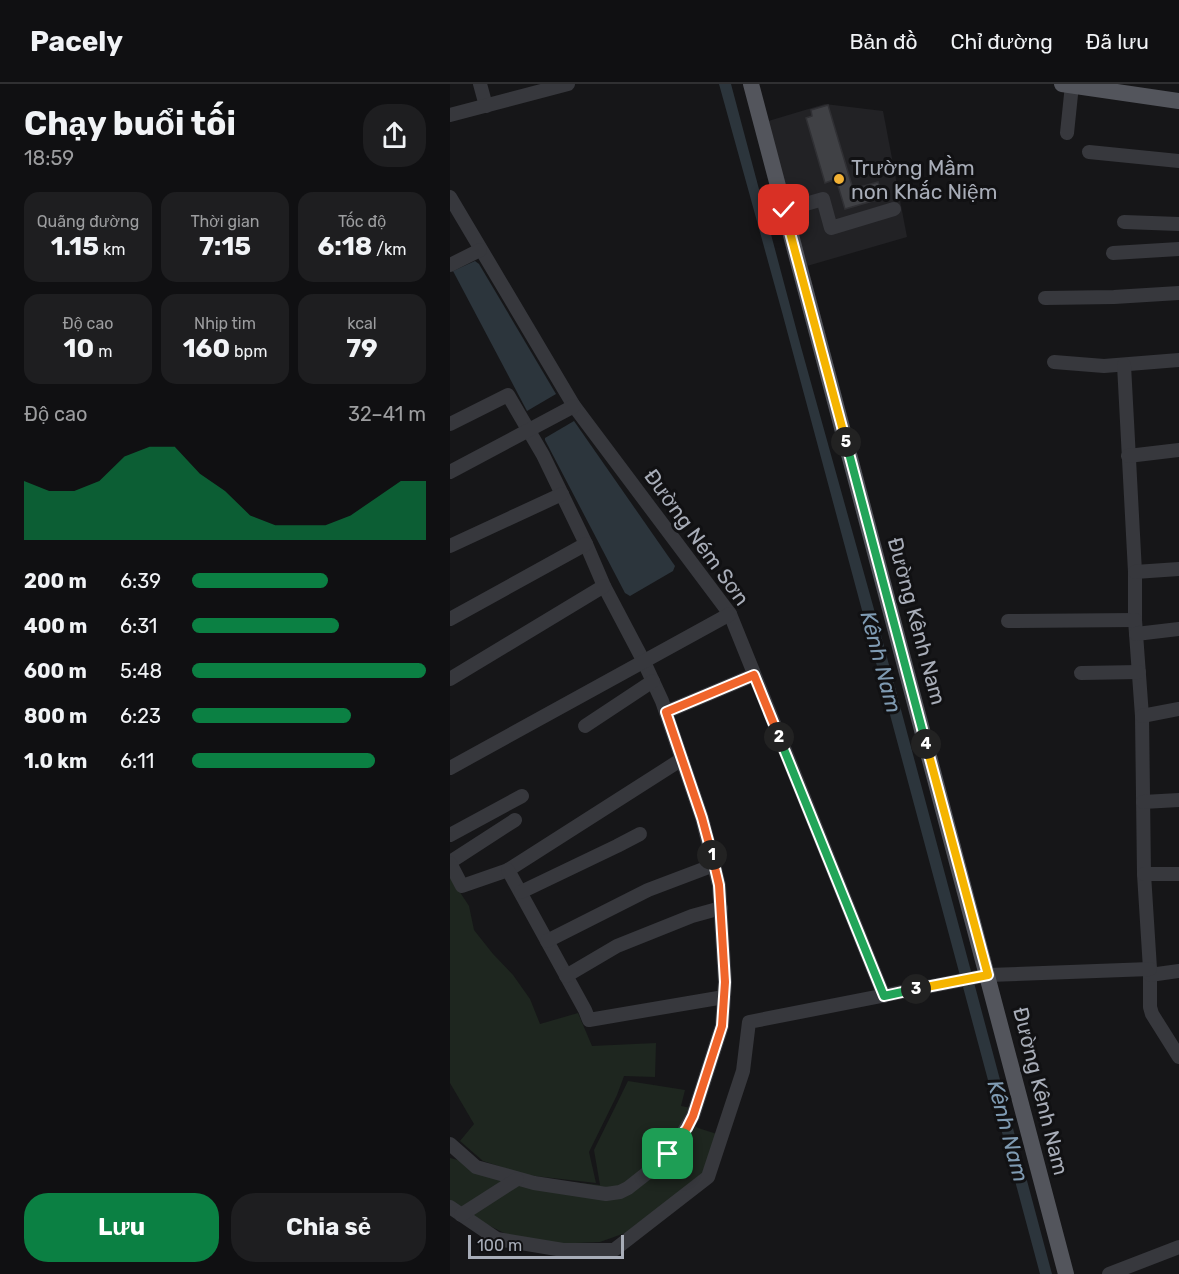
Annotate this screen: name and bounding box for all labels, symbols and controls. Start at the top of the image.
text: Pacely [30,25,123,58]
text: Bản đồ [849,29,918,54]
text: Chỉ đường [951,29,1053,54]
text: Đã lưu [1086,29,1149,54]
text: Chạy buổi tối [24,104,236,143]
button: share [363,104,426,167]
text: 18:59 [24,146,74,170]
place label: Trường Mầm non Khắc Niệm [851,155,997,204]
marker: Trường Mầm non Khắc Niệm [832,172,846,186]
pin [758,184,809,235]
icon: check [767,193,800,226]
text: Quãng đường [37,212,139,231]
text: Thời gian [191,212,259,231]
text: Tốc độ [338,212,386,231]
text: 1.15 [51,231,99,262]
text: 7:15 [199,231,251,262]
text: 6:18 [317,231,372,262]
text: km [99,240,125,259]
text: /km [372,240,407,259]
text: Độ cao [63,314,113,333]
text: Nhịp tim [194,314,256,333]
text: kcal [347,314,377,333]
text: 10 [64,333,94,364]
text: 160 [183,333,230,364]
text: 79 [346,333,378,364]
text: m [94,342,112,361]
text: bpm [230,342,267,361]
text: Độ cao [24,402,88,426]
text: 32–41 m [348,402,426,426]
pin: 5 [831,427,861,457]
text: 5 [841,432,851,451]
street label: Đường Ném Sơn [639,464,755,610]
street label: Đường Kênh Nam [883,535,951,707]
text: 200 m [24,569,87,593]
text: 6:39 [120,569,161,593]
water label: Kênh Nam [854,608,908,716]
text: 400 m [24,614,87,638]
text: 6:31 [120,614,157,638]
text: 600 m [24,659,87,683]
text: 5:48 [120,659,162,683]
text: 800 m [24,704,87,728]
text: 6:23 [120,704,161,728]
pin: 2 [764,722,794,752]
text: 2 [774,727,784,746]
pin: 4 [911,729,941,759]
text: 4 [921,734,931,753]
text: 1.0 km [24,749,87,773]
text: 6:11 [120,749,154,773]
pin: 1 [697,840,727,870]
text: 1 [708,845,716,864]
pin: 3 [901,974,931,1004]
text: 3 [911,979,921,998]
street label: Đường Kênh Nam [1008,1004,1074,1178]
water label: Kênh Nam [982,1077,1034,1185]
pin [642,1128,693,1179]
icon: arrive [651,1137,684,1170]
button: Lưu [24,1193,219,1262]
button: Chia sẻ [231,1193,426,1262]
scale bar [468,1232,624,1260]
text: 100 m [477,1236,522,1255]

